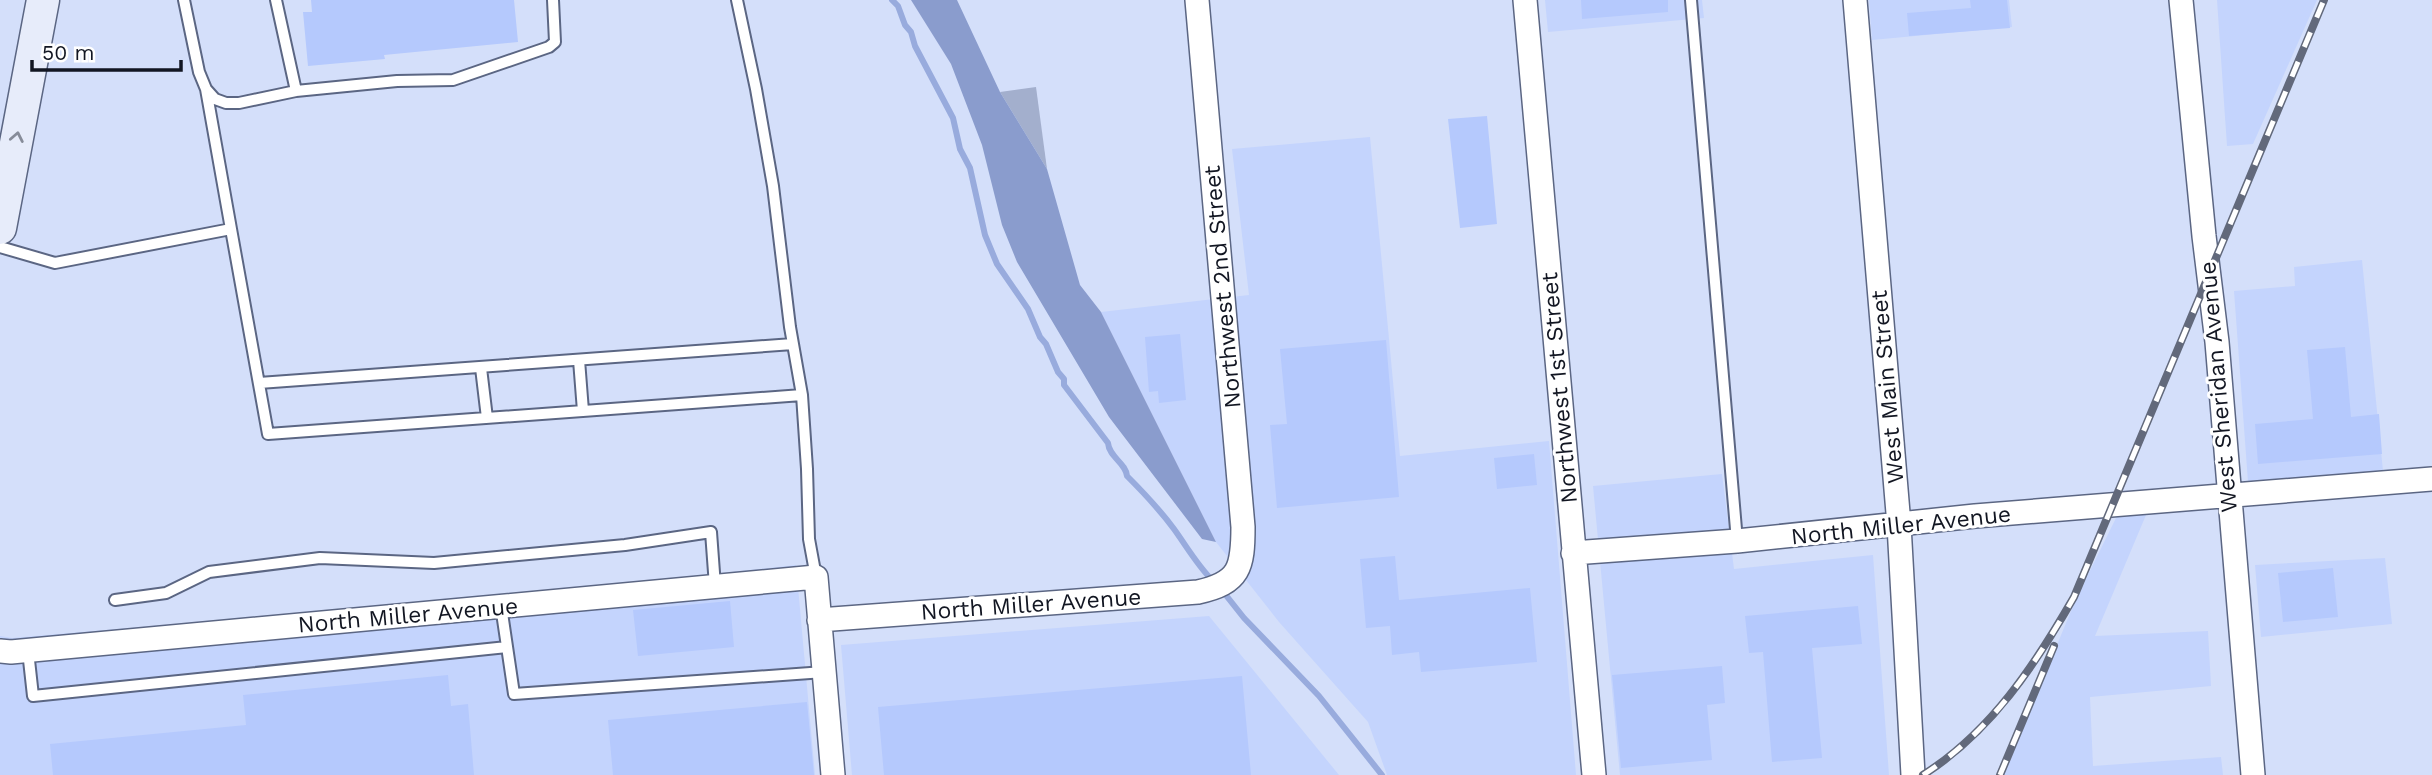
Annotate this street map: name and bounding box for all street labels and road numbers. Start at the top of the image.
street label: Northwest 2nd Street [1198,164,1247,410]
street label: West Sheridan Avenue [2194,260,2243,514]
street label: Northwest 1st Street [1536,271,1583,505]
street label: West Main Street [1866,289,1909,485]
street label: North Miller Avenue [1790,501,2012,550]
street label: North Miller Avenue [920,583,1142,626]
street label: North Miller Avenue [297,592,519,639]

